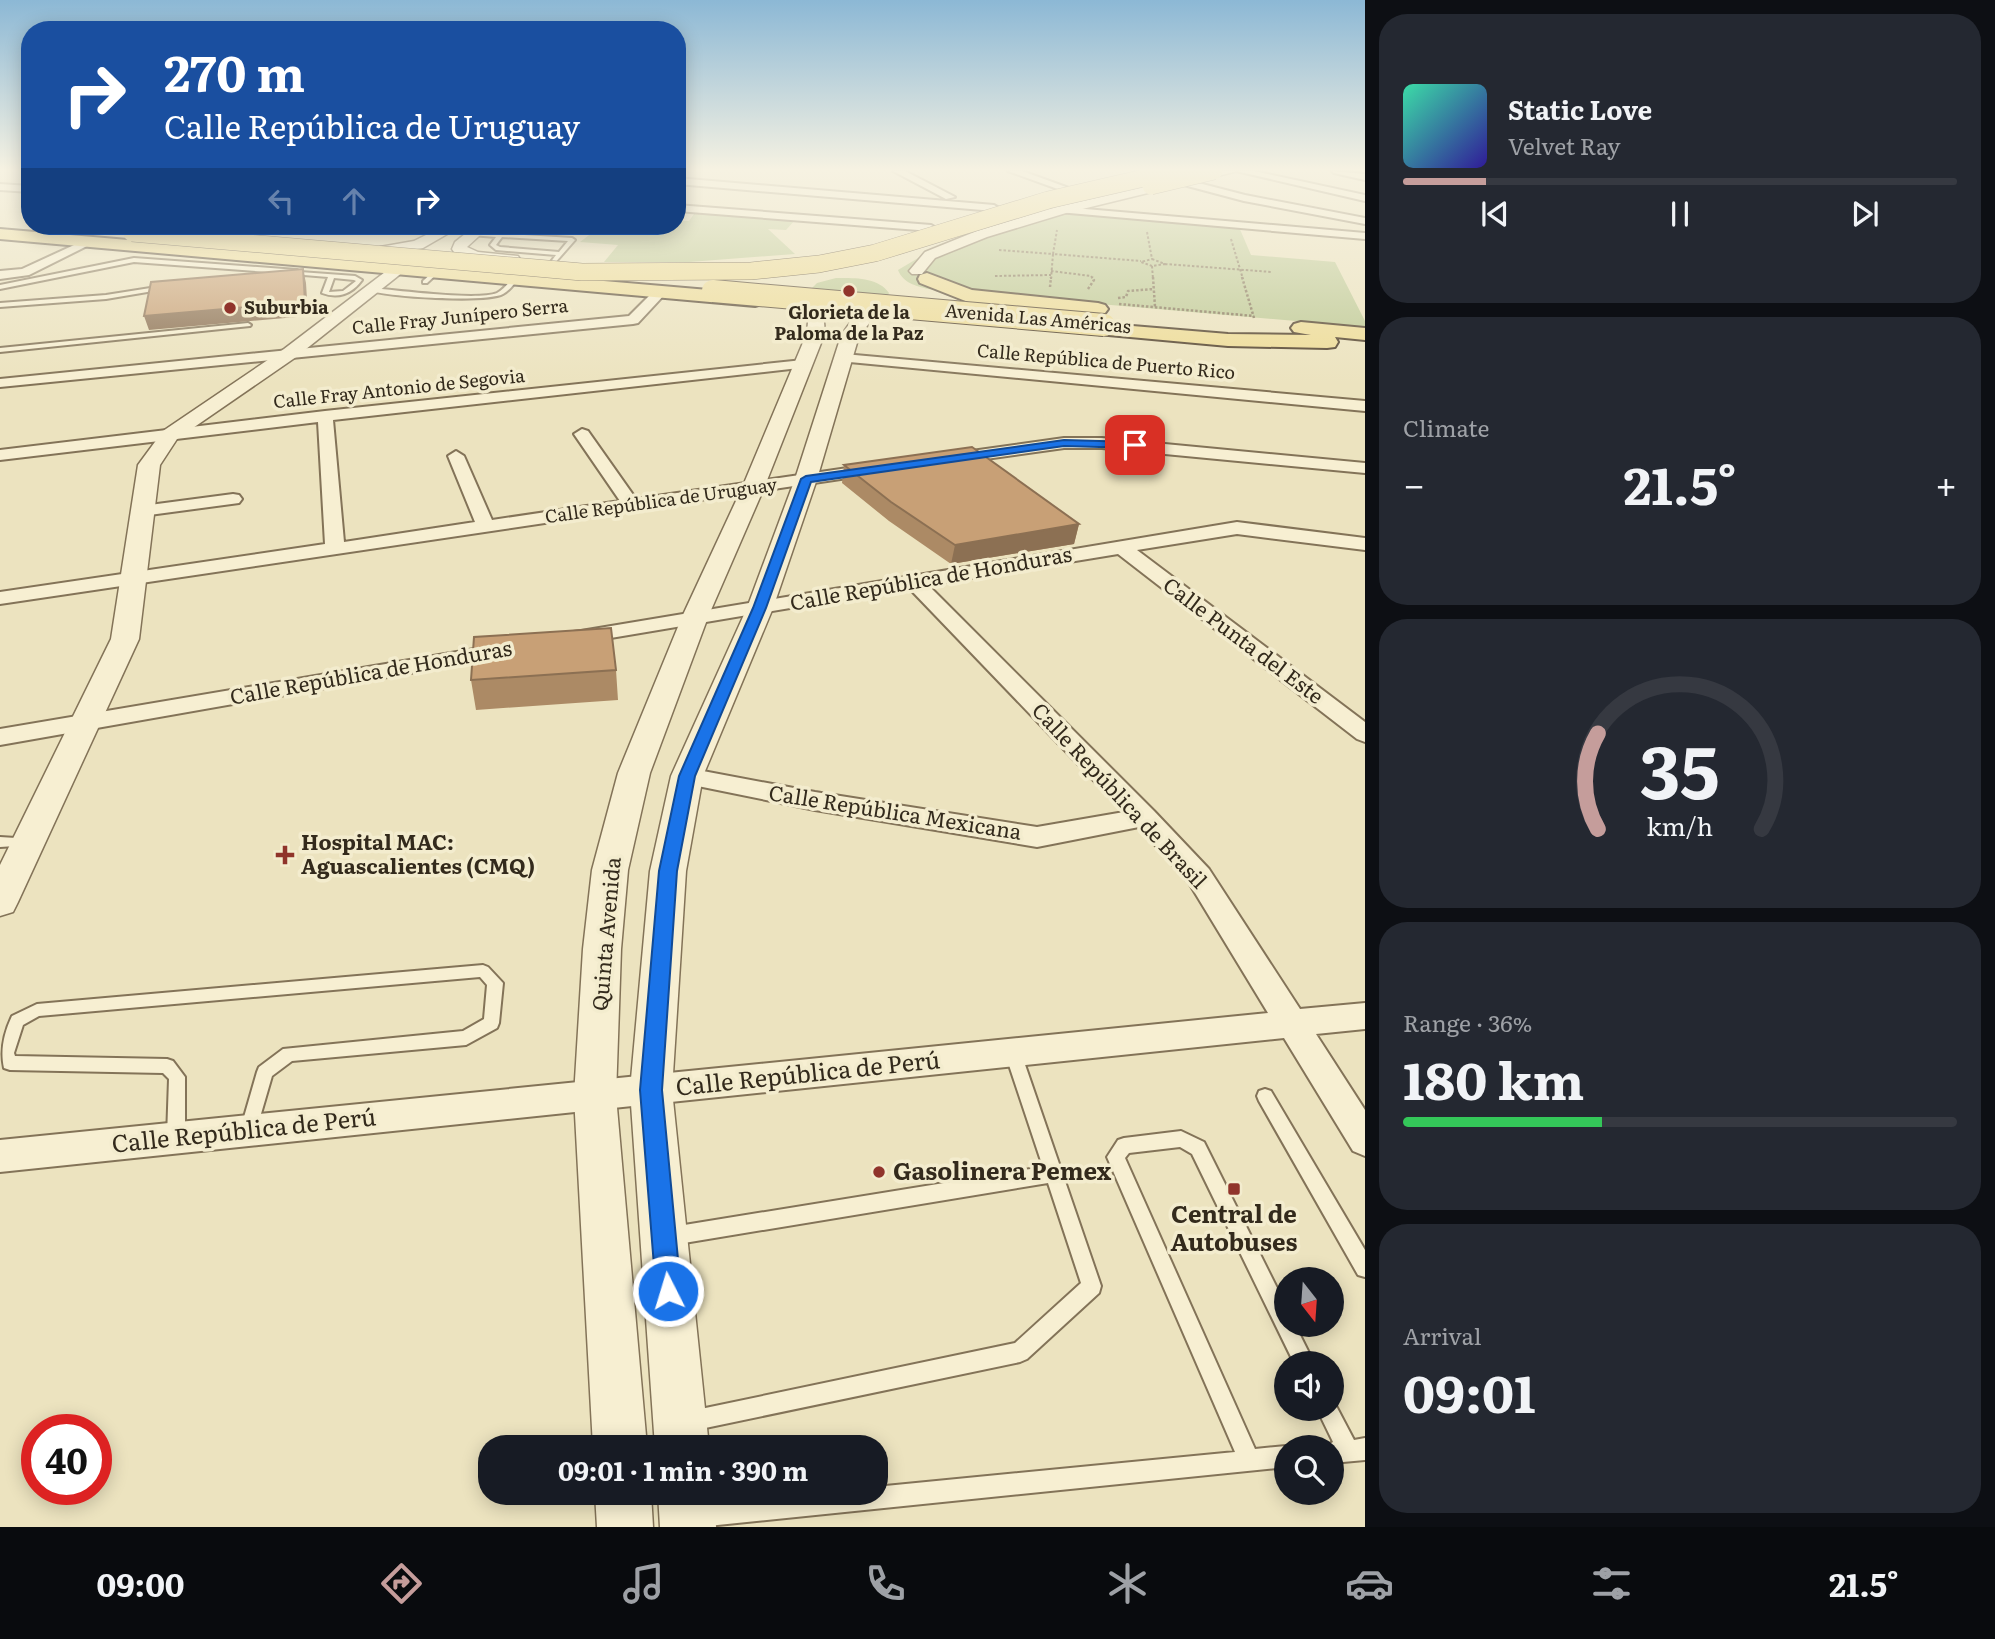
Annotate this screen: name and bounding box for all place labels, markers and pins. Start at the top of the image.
marker: Glorieta de la Paloma de la Paz [841,283,857,299]
place label: Suburbia [244,293,329,320]
place label: Glorieta de la Paloma de la Paz [774,298,924,346]
marker: Suburbia [222,300,238,316]
pin [1105,415,1165,475]
place label: Hospital MAC: Aguascalientes (CMQ) [301,825,535,880]
marker: Hospital MAC: Aguascalientes (CMQ) [275,845,295,865]
place label: Gasolinera Pemex [893,1152,1112,1187]
marker: Gasolinera Pemex [871,1164,887,1180]
marker: Central de Autobuses [1226,1181,1242,1197]
place label: Central de Autobuses [1171,1195,1297,1258]

